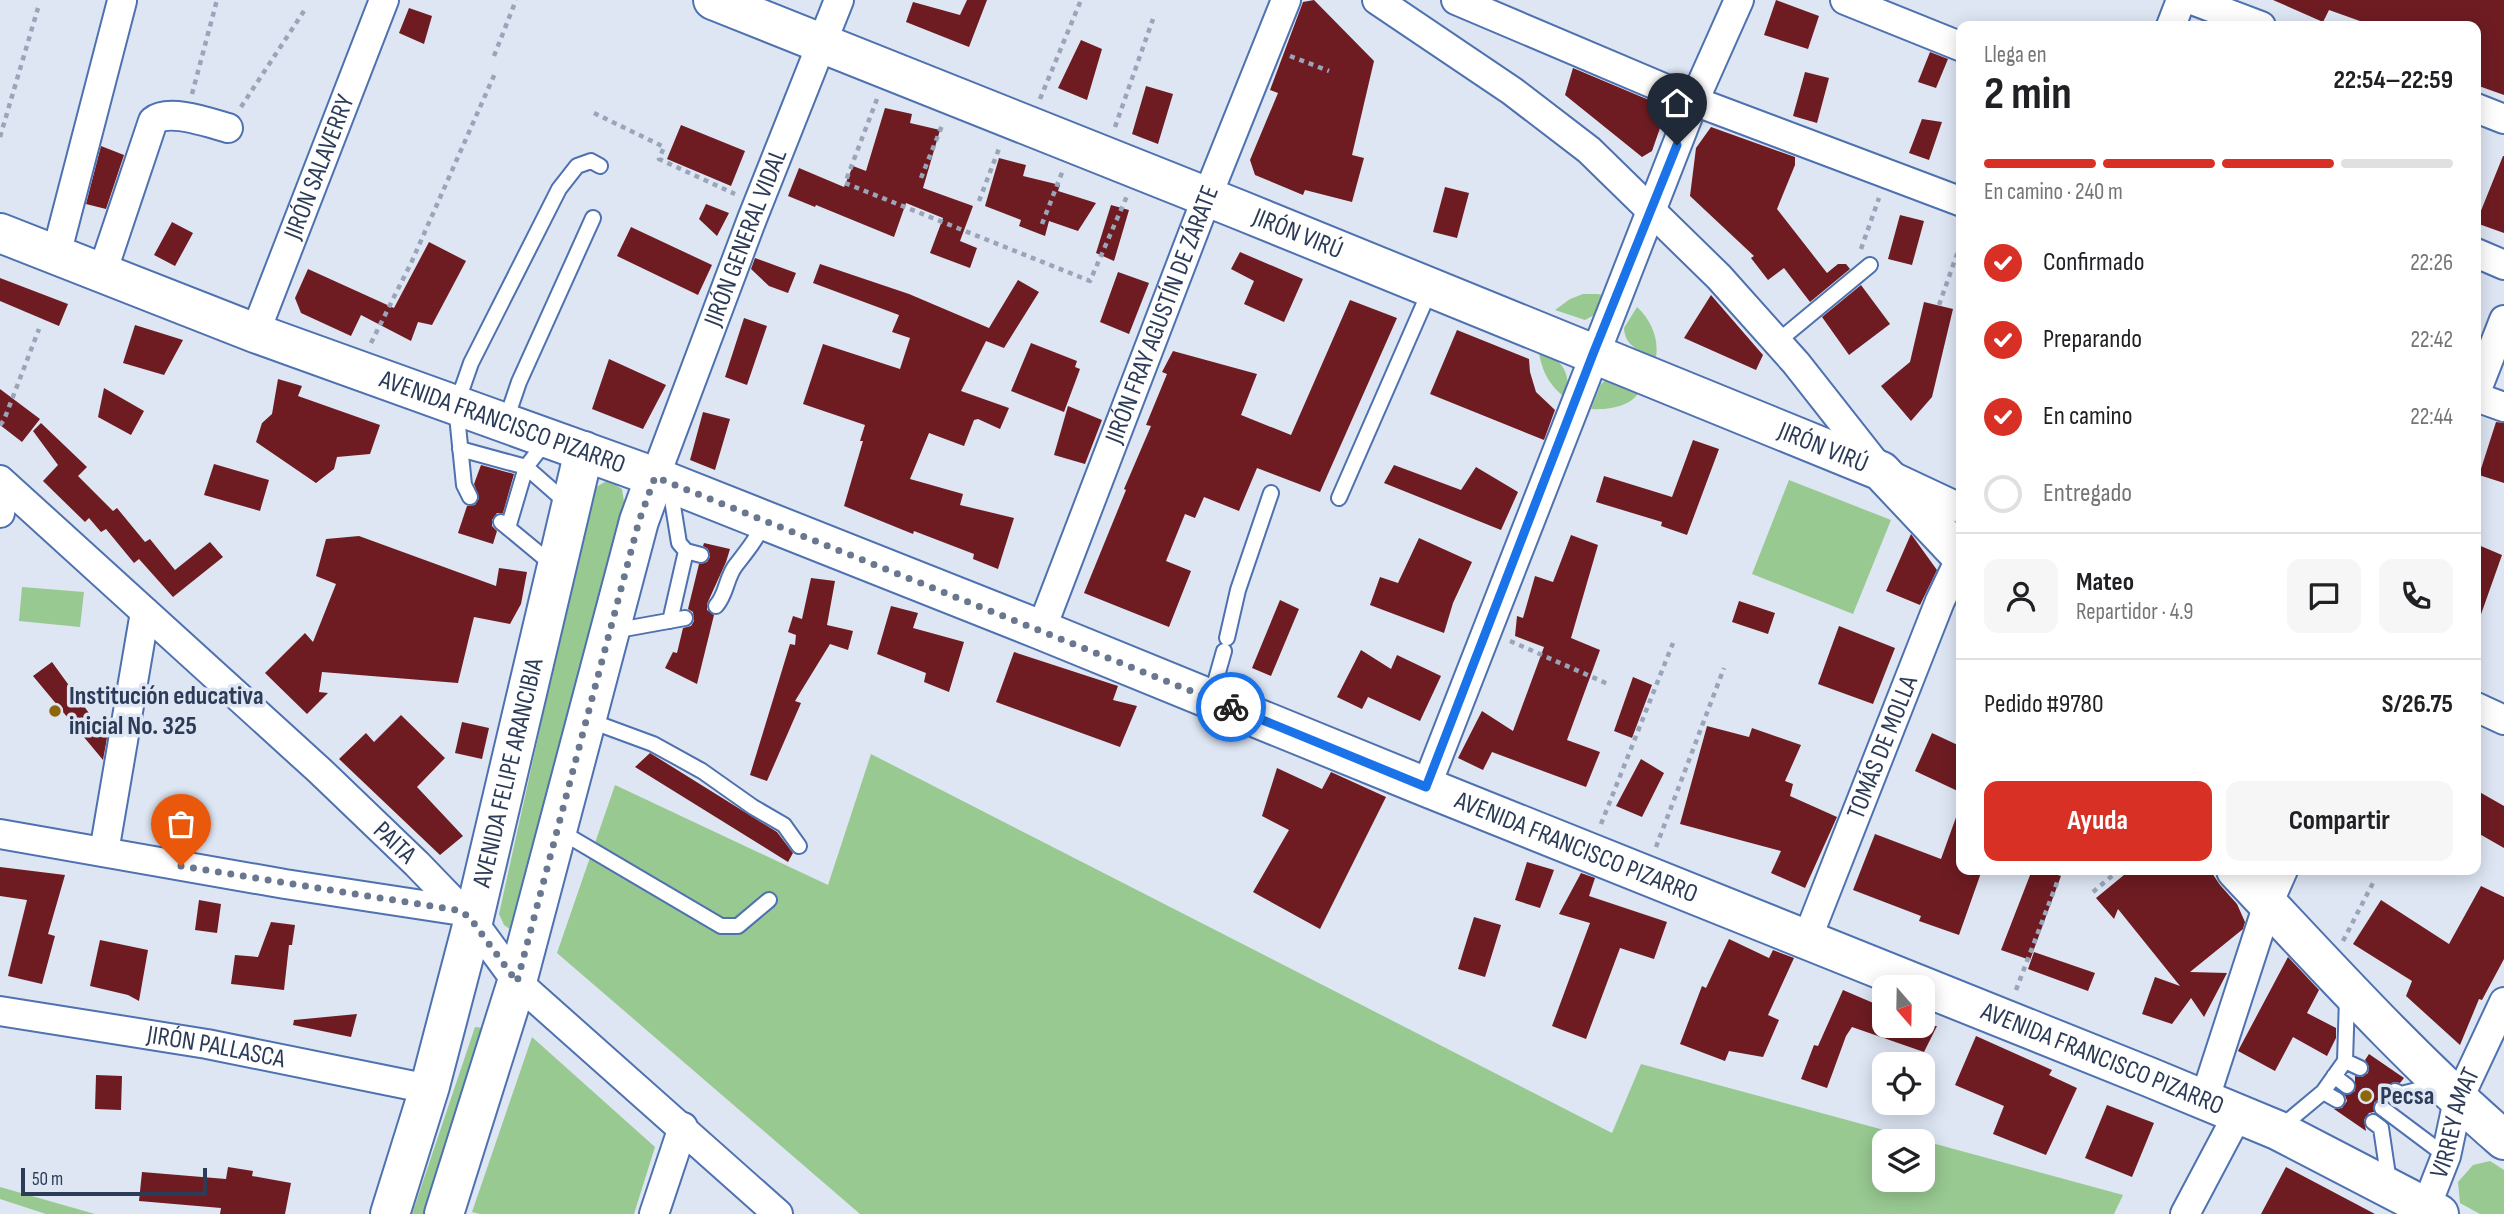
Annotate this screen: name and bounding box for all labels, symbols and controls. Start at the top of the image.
text: Llega en [1984,41,2047,69]
text: 22:54–22:59 [2333,65,2453,96]
text: 2 min [1984,67,2072,122]
pin [1647,73,1707,145]
icon: home [1658,84,1696,122]
street label: JIRÓN SALAVERRY [277,90,361,244]
street label: JIRÓN GENERAL VIDAL [697,144,794,331]
text: En camino · 240 m [1984,178,2123,206]
street label: JIRÓN FRAY AGUSTÍN DE ZÁRATE [1098,181,1225,449]
street label: JIRÓN VIRÚ [1248,201,1348,266]
icon: check [1984,244,2022,282]
text: Confirmado [2043,247,2144,278]
text: 22:26 [2410,249,2453,277]
icon: check [1984,321,2022,359]
text: Preparando [2043,324,2142,355]
text: 22:42 [2410,326,2453,354]
street label: AVENIDA FRANCISCO PIZARRO [375,363,630,481]
icon: check [1984,398,2022,436]
text: En camino [2043,401,2133,432]
text: 22:44 [2410,403,2453,431]
street label: JIRÓN VIRÚ [1773,415,1873,480]
text: Entregado [2043,478,2132,509]
button: person [1984,559,2058,633]
button: chat [2287,559,2361,633]
button: phone [2379,559,2453,633]
text: Mateo [2076,567,2134,598]
text: Repartidor · 4.9 [2076,598,2193,626]
street label: AVENIDA FELIPE ARANCIBIA [466,654,550,891]
street label: TOMÁS DE MOLLA [1840,670,1925,823]
courier [1196,672,1266,742]
place label: Institución educativa inicial No. 325 [69,681,264,742]
icon: bike [1212,688,1250,726]
text: Pedido #9780 [1984,689,2104,720]
text: S/26.75 [2382,689,2453,720]
marker: Institución educativa inicial No. 325 [47,703,63,719]
button: Ayuda [1984,781,2212,861]
button: Compartir [2226,781,2453,861]
street label: AVENIDA FRANCISCO PIZARRO [1450,784,1702,910]
pin [151,794,211,866]
icon: bag [162,805,200,843]
street label: PAITA [367,815,423,871]
north arrow [1872,975,1936,1038]
map controls [1872,975,1935,1192]
street label: AVENIDA FRANCISCO PIZARRO [1976,995,2228,1122]
street label: JIRÓN PALLASCA [144,1019,289,1075]
button: locate [1872,1052,1935,1115]
street label: VIRREY AMAT [2423,1063,2486,1183]
place label: Pecsa [2380,1081,2434,1112]
marker: Pecsa [2358,1088,2374,1104]
button: layers [1872,1129,1935,1192]
scale bar [21,1165,206,1197]
text: 50 m [32,1168,63,1191]

